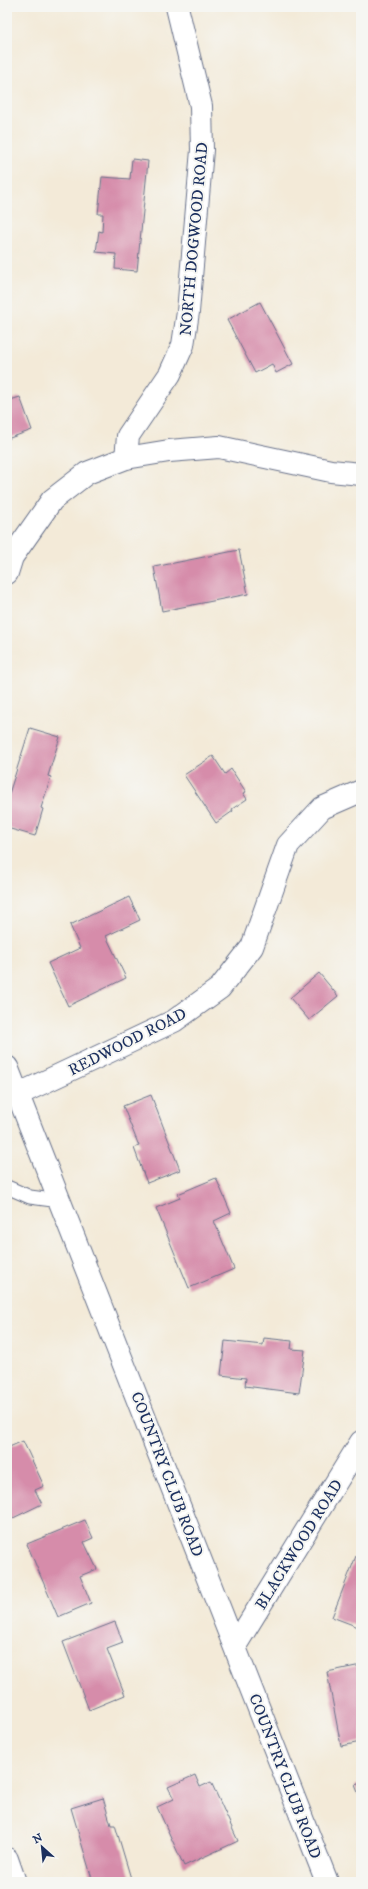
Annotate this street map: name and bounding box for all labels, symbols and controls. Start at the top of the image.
street label: NORTH DOGWOOD ROAD [176,141,212,337]
street label: REDWOOD ROAD [65,1003,190,1080]
street label: COUNTRY CLUB ROAD [126,1389,208,1560]
street label: BLACKWOOD ROAD [251,1476,347,1613]
street label: COUNTRY CLUB ROAD [244,1691,326,1862]
north arrow [22,1827,62,1867]
text: N [31,1831,45,1847]

